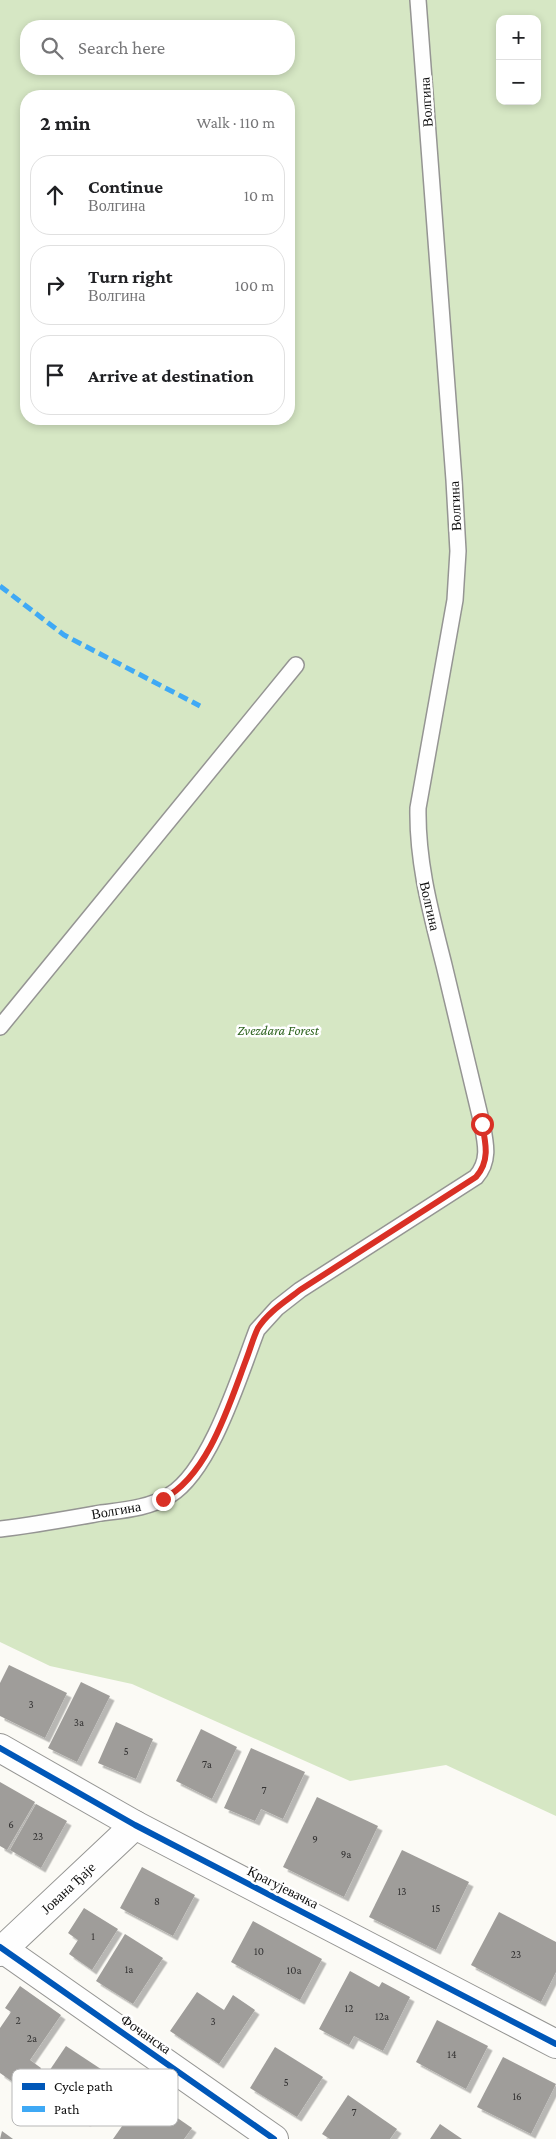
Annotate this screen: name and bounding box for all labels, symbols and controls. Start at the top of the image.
map controls [496,15,541,105]
button: + [496,15,541,60]
search box [20,20,295,75]
icon: search [38,34,66,62]
text: Search here [78,37,165,58]
button: − [496,60,541,105]
street label: Волгина [416,76,436,128]
text: 2 min [40,111,91,135]
text: Walk · 110 m [196,114,275,131]
text: Continue [88,176,163,197]
icon: ahead [41,181,69,209]
text: 10 m [244,187,274,204]
text: Волгина [88,197,145,214]
text: Turn right [88,266,173,287]
icon: right [41,271,69,299]
text: 100 m [235,277,274,294]
text: Волгина [88,287,145,304]
icon: arrive [41,361,69,389]
text: Arrive at destination [88,365,254,386]
street label: Волгина [446,480,464,531]
street label: Волгина [417,880,444,933]
park label: Zvezdara Forest [237,1022,320,1038]
route start [471,1113,494,1136]
route end [152,1488,175,1511]
street label: Волгина [90,1498,143,1522]
house number: 3 [28,1698,34,1710]
house number: 3a [74,1716,84,1728]
house number: 5 [123,1745,129,1757]
house number: 7a [202,1758,212,1770]
house number: 7 [261,1784,267,1796]
house number: 6 [8,1818,14,1830]
house number: 23 [33,1830,43,1842]
house number: 9 [312,1833,318,1845]
house number: 9a [341,1848,351,1860]
street label: Јована Ђаје [38,1859,98,1917]
street label: Крагујевачка [245,1862,322,1912]
house number: 13 [398,1885,406,1897]
house number: 8 [154,1895,160,1907]
house number: 15 [432,1902,440,1914]
house number: 1 [91,1930,95,1942]
house number: 10 [254,1945,264,1957]
house number: 23 [511,1948,521,1960]
house number: 1a [125,1963,133,1975]
house number: 10a [287,1964,301,1976]
house number: 12 [345,2002,353,2014]
house number: 12a [375,2010,389,2022]
street label: Фочанска [118,2011,175,2057]
house number: 2 [15,2014,21,2026]
house number: 3 [210,2015,216,2027]
house number: 2a [27,2032,37,2044]
house number: 14 [447,2048,457,2060]
legend [12,2069,178,2126]
house number: 5 [283,2076,289,2088]
text: Cycle path [54,2078,113,2094]
house number: 16 [512,2090,522,2102]
text: Path [54,2101,80,2117]
house number: 7 [351,2106,357,2118]

